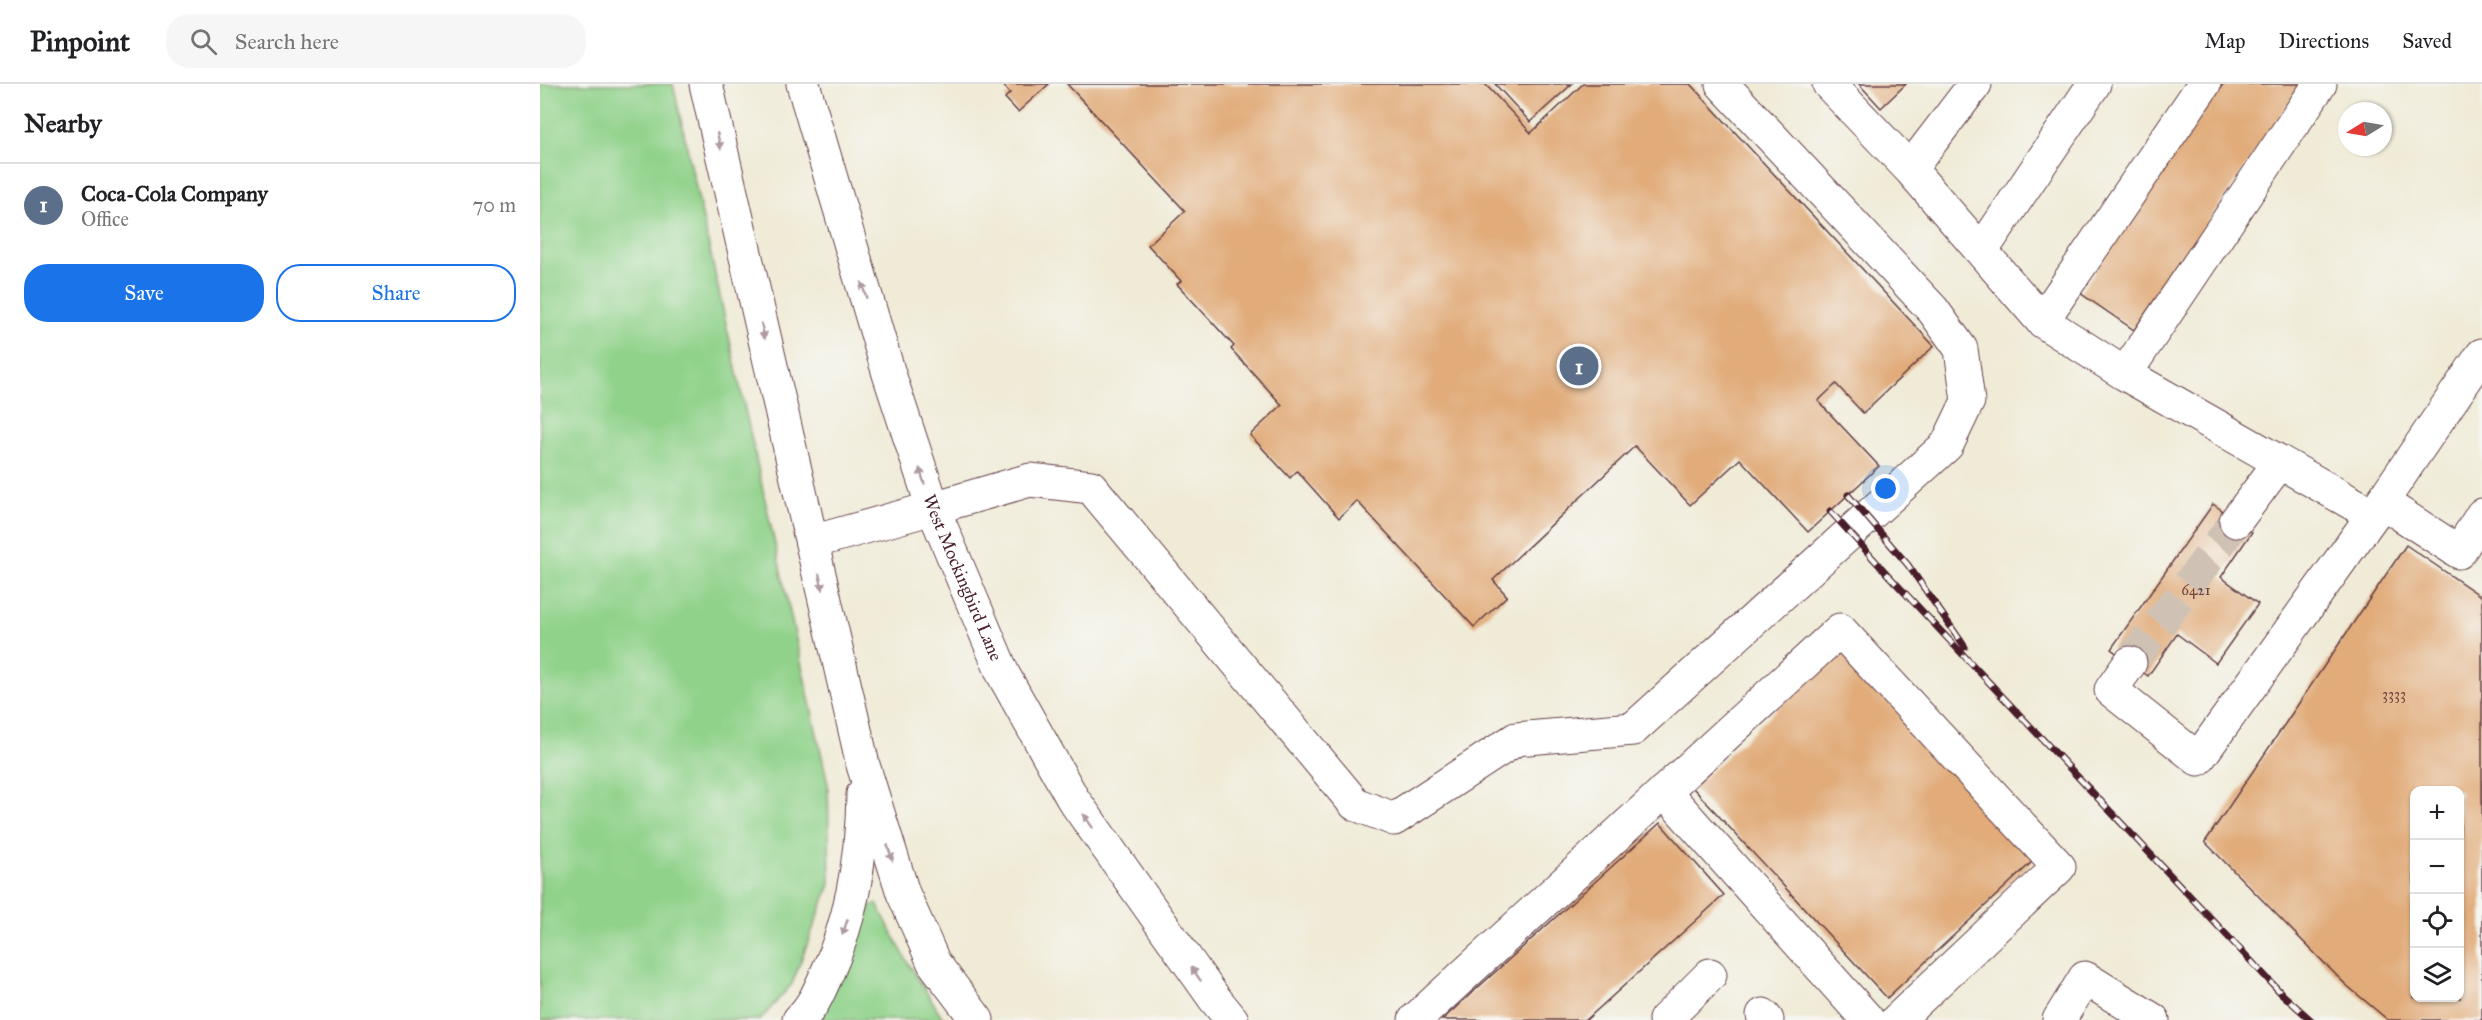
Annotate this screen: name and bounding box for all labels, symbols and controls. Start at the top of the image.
search box [166,14,586,68]
text: Pinpoint [30,24,130,59]
icon: search [187,25,220,58]
text: Search here [235,28,339,55]
text: Map [2205,28,2246,54]
text: Directions [2279,28,2369,54]
text: Saved [2402,28,2452,54]
north arrow [2338,102,2392,156]
text: Nearby [24,107,102,139]
one-way arrow [715,132,725,150]
text: Coca-Cola Company [81,180,268,207]
text: 1 [40,193,47,217]
text: 70 m [473,193,516,217]
text: Office [81,207,129,231]
button: Save [24,264,264,322]
button: Share [276,264,516,322]
one-way arrow [859,281,868,299]
one-way arrow [759,322,769,340]
pin: 1 [1560,344,1598,388]
one-way arrow [917,467,927,485]
your location [1871,474,1900,503]
street label: West Mockingbird Lane [918,491,1007,664]
one-way arrow [817,573,827,592]
house number: 6421 [2181,581,2211,599]
house number: 3333 [2382,685,2406,703]
map controls [2410,786,2464,1002]
button: + [2410,786,2464,840]
one-way arrow [1083,813,1094,829]
button: − [2410,840,2464,894]
one-way arrow [886,844,896,862]
button: locate [2410,894,2464,948]
one-way arrow [840,918,849,936]
button: layers [2410,948,2464,1002]
one-way arrow [1190,966,1202,982]

